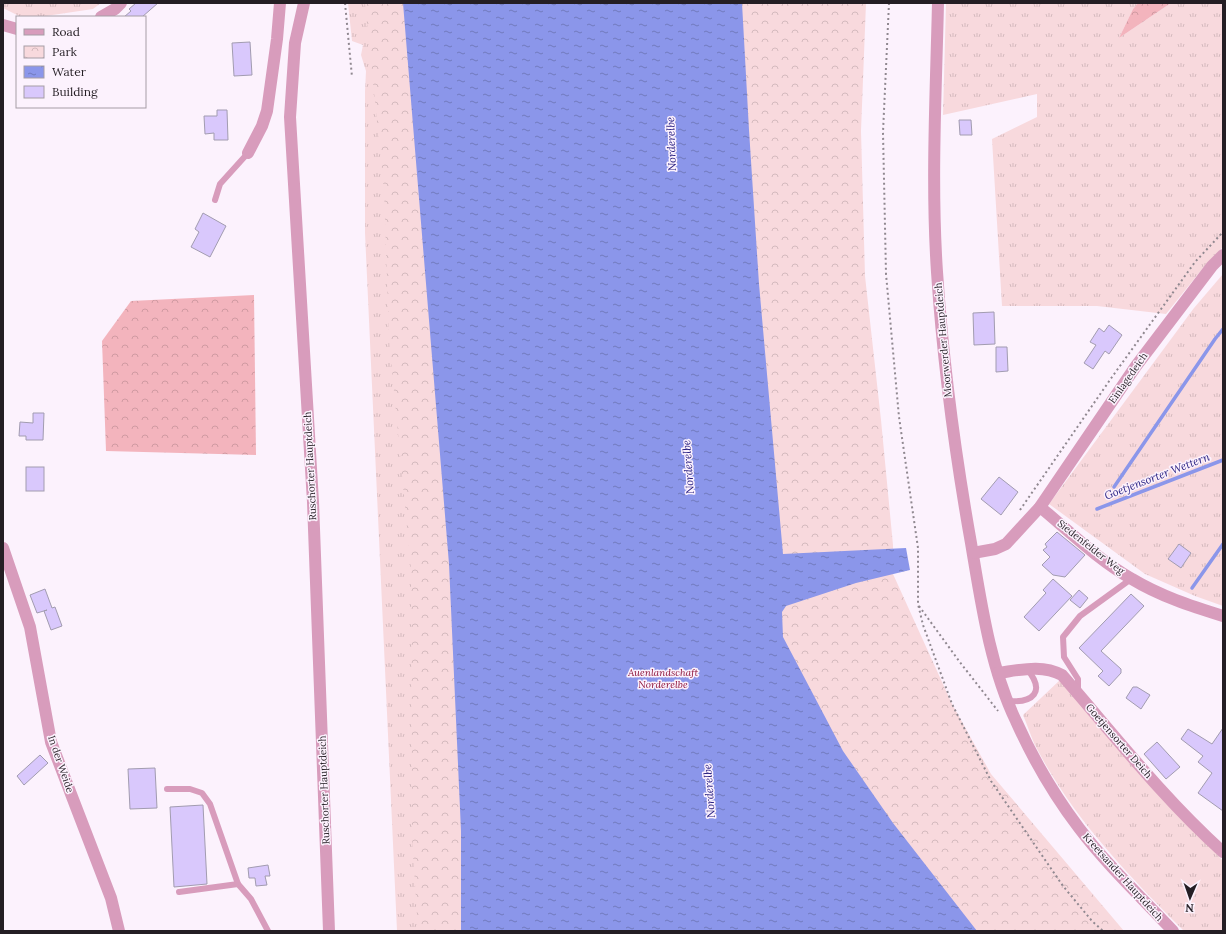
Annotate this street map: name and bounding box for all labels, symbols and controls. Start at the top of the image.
legend [16,16,146,108]
text: Road [52,24,80,39]
text: Park [52,44,78,59]
text: Water [52,64,87,79]
text: Building [52,84,98,99]
water label: Norderelbe [663,117,679,171]
street label: Moorwerder Hauptdeich [932,282,954,398]
street label: Einlagedeich [1106,350,1150,406]
street label: Ruschorter Hauptdeich [301,411,319,521]
water label: Norderelbe [679,439,697,495]
water label: Goetjensorter Wettern [1102,449,1212,503]
street label: Siedenfelder Weg [1055,517,1128,578]
park label: Auenlandschaft Norderelbe [627,666,698,691]
street label: Goetjensorter Deich [1083,701,1155,781]
street label: In der Weide [45,734,77,795]
street label: Ruschorter Hauptdeich [316,735,332,845]
water label: Norderelbe [700,763,718,819]
street label: Kreetsander Hauptdeich [1080,830,1166,924]
north arrow [1170,878,1210,918]
text: N [1185,901,1194,915]

